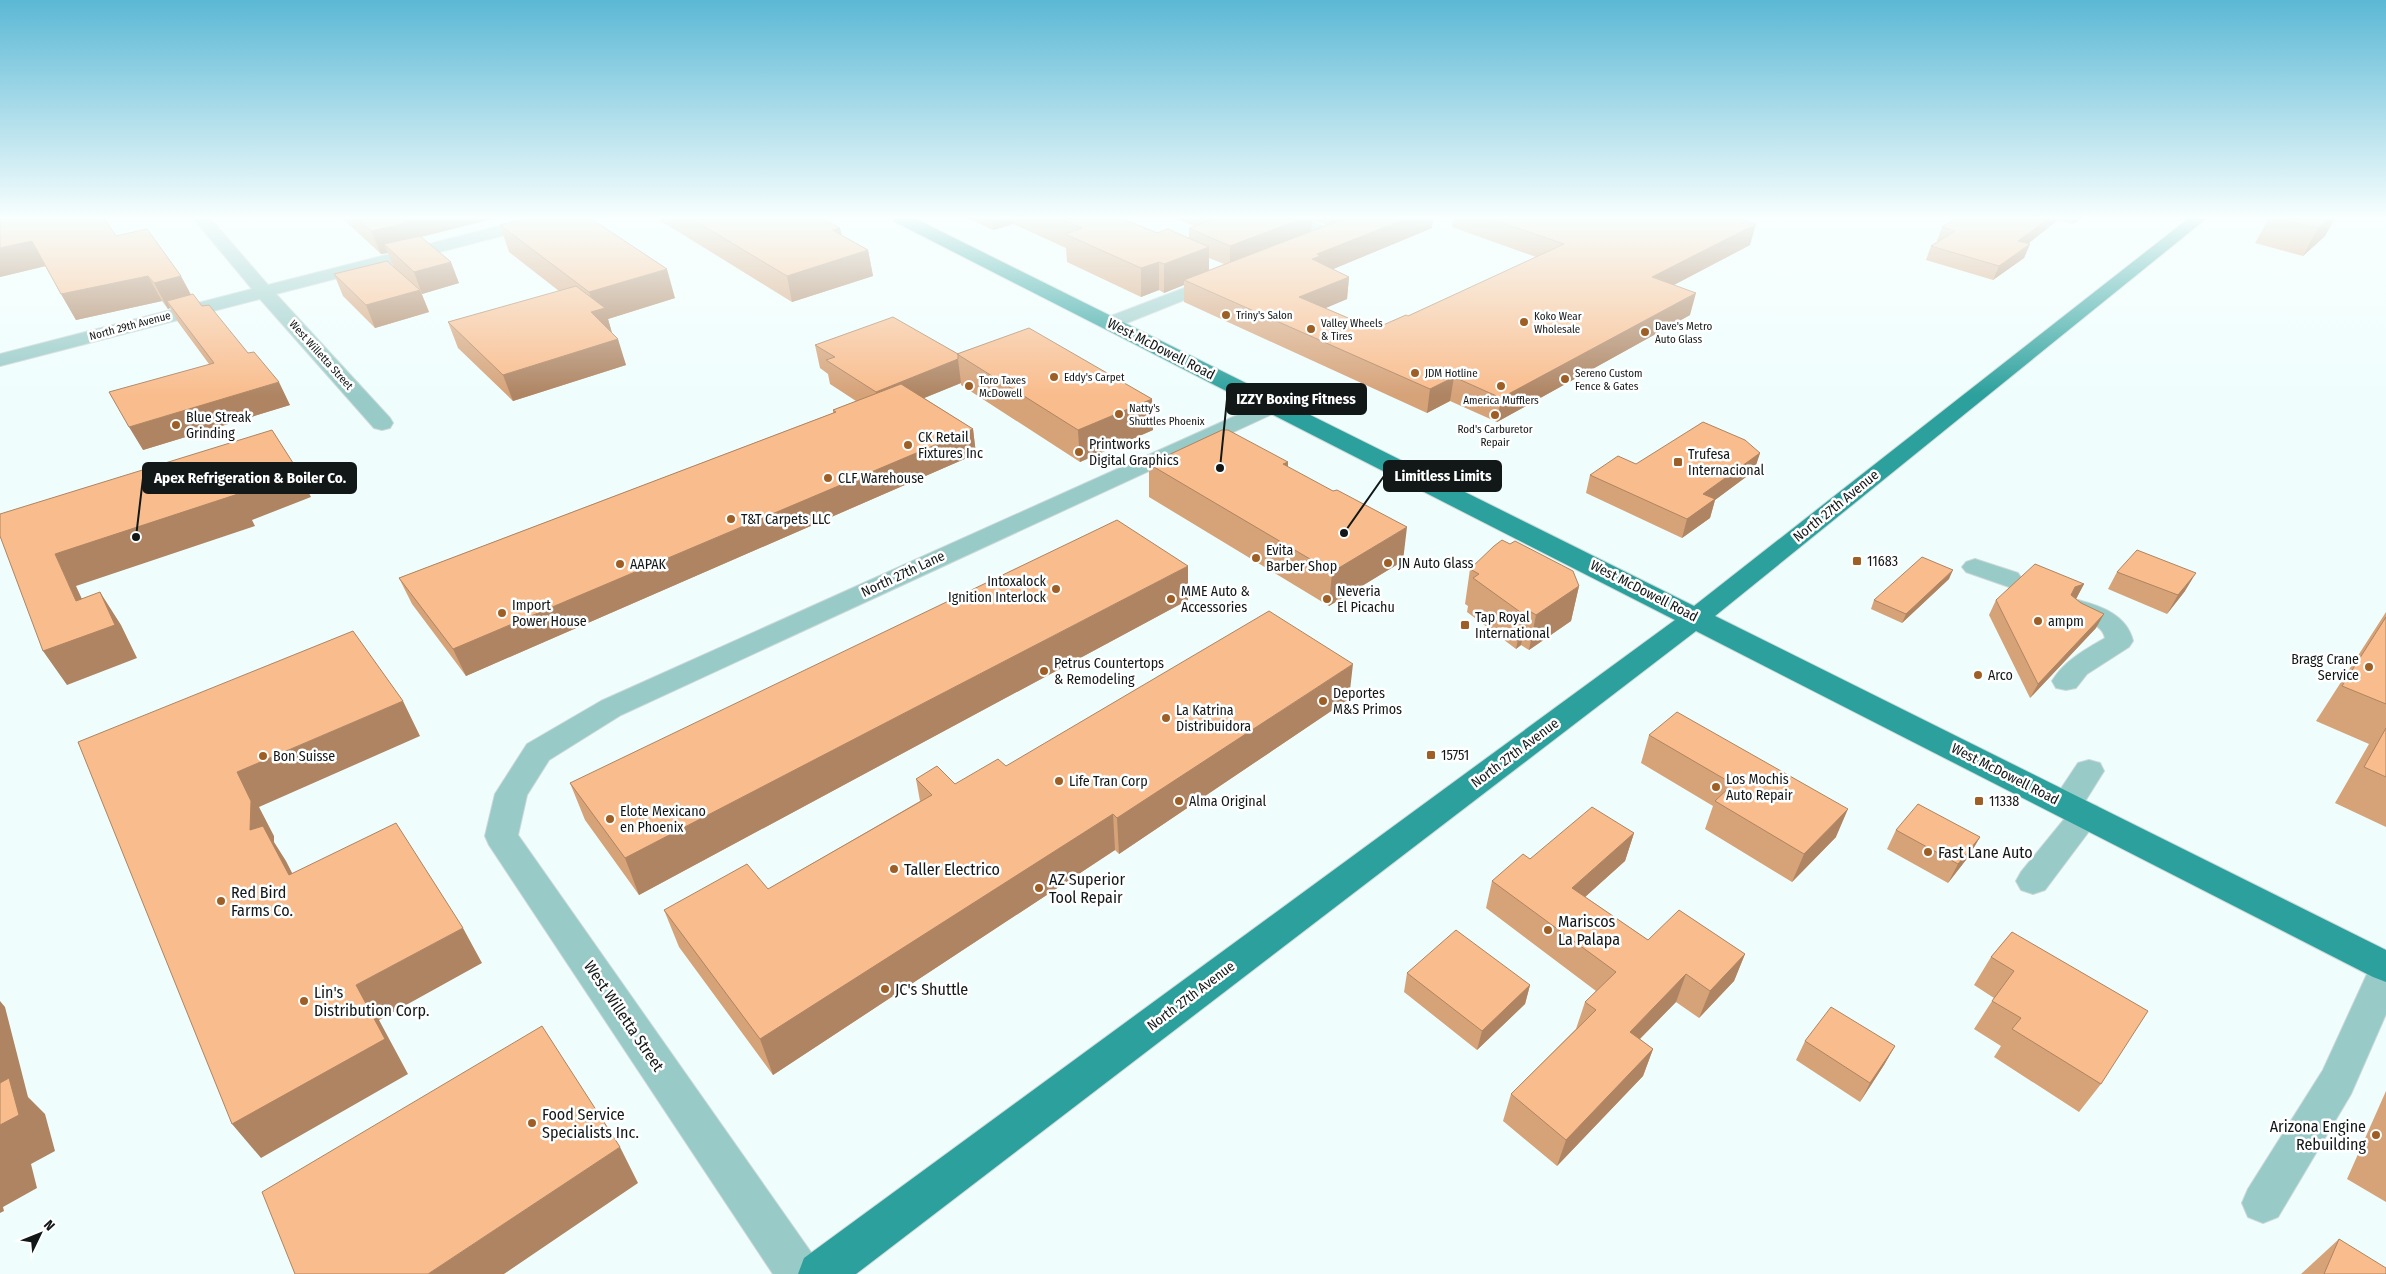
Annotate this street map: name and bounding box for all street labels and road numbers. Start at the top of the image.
street label: North 29th Avenue [88,309,172,343]
street label: West McDowell Road [1104,315,1218,383]
street label: West Willetta Street [286,318,356,393]
street label: North 27th Avenue [1790,466,1882,546]
street label: North 27th Lane [859,547,948,601]
street label: West McDowell Road [1587,557,1701,625]
street label: North 27th Avenue [1468,715,1562,791]
street label: West McDowell Road [1948,740,2062,808]
street label: West Willetta Street [580,957,668,1075]
street label: North 27th Avenue [1144,958,1238,1034]

